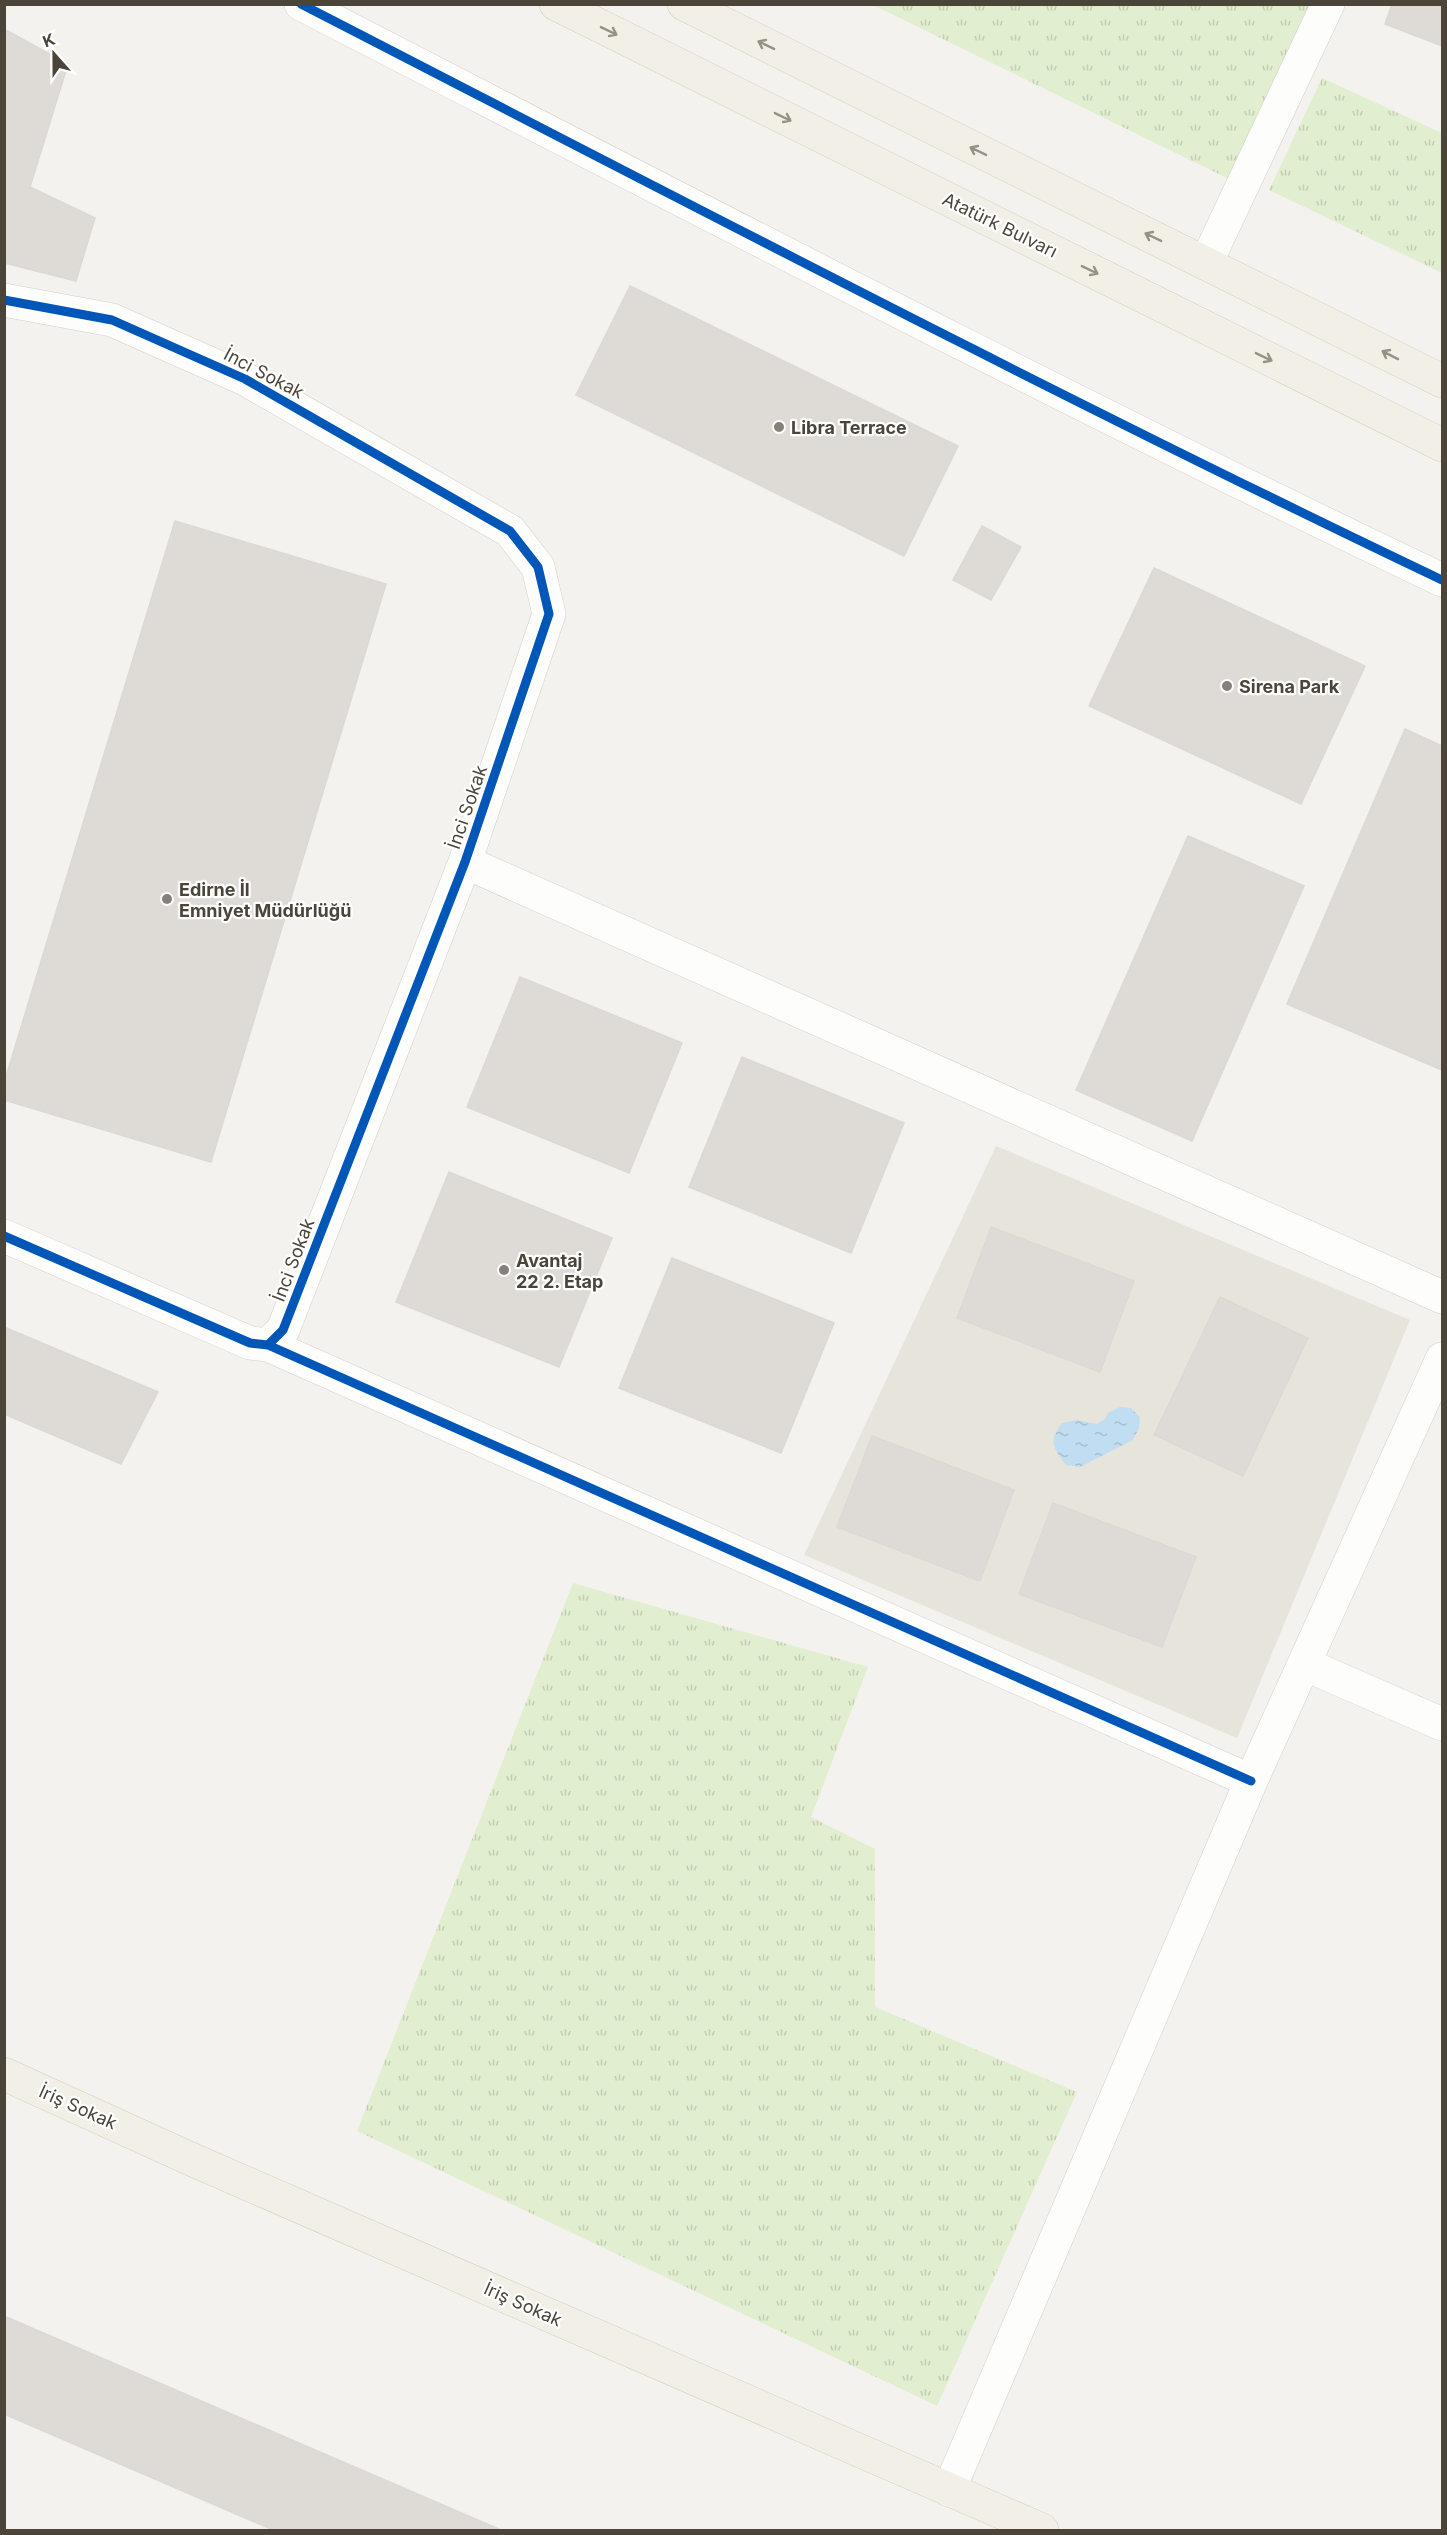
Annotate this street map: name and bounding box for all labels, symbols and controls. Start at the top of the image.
north arrow [24,24,84,84]
one-way arrow [599,25,617,37]
text: K [40,28,58,51]
one-way arrow [757,39,775,51]
one-way arrow [774,112,792,124]
one-way arrow [970,144,988,156]
street label: Atatürk Bulvarı [939,188,1061,262]
one-way arrow [1145,230,1163,242]
one-way arrow [1080,264,1098,276]
street label: İnci Sokak [220,342,308,403]
one-way arrow [1382,348,1400,360]
one-way arrow [1255,351,1273,363]
place label: Libra Terrace [791,417,907,438]
marker: Libra Terrace [772,420,786,434]
place label: Sirena Park [1239,676,1340,697]
marker: Sirena Park [1220,679,1234,693]
street label: İnci Sokak [442,762,491,852]
place label: Edirne İl Emniyet Müdürlüğü [179,879,351,921]
marker: Edirne İl Emniyet Müdürlüğü [160,892,174,906]
street label: İnci Sokak [267,1215,319,1305]
place label: Avantaj 22 2. Etap [516,1250,603,1292]
marker: Avantaj 22 2. Etap [497,1263,511,1277]
street label: İriş Sokak [36,2080,121,2134]
street label: İriş Sokak [481,2277,566,2331]

